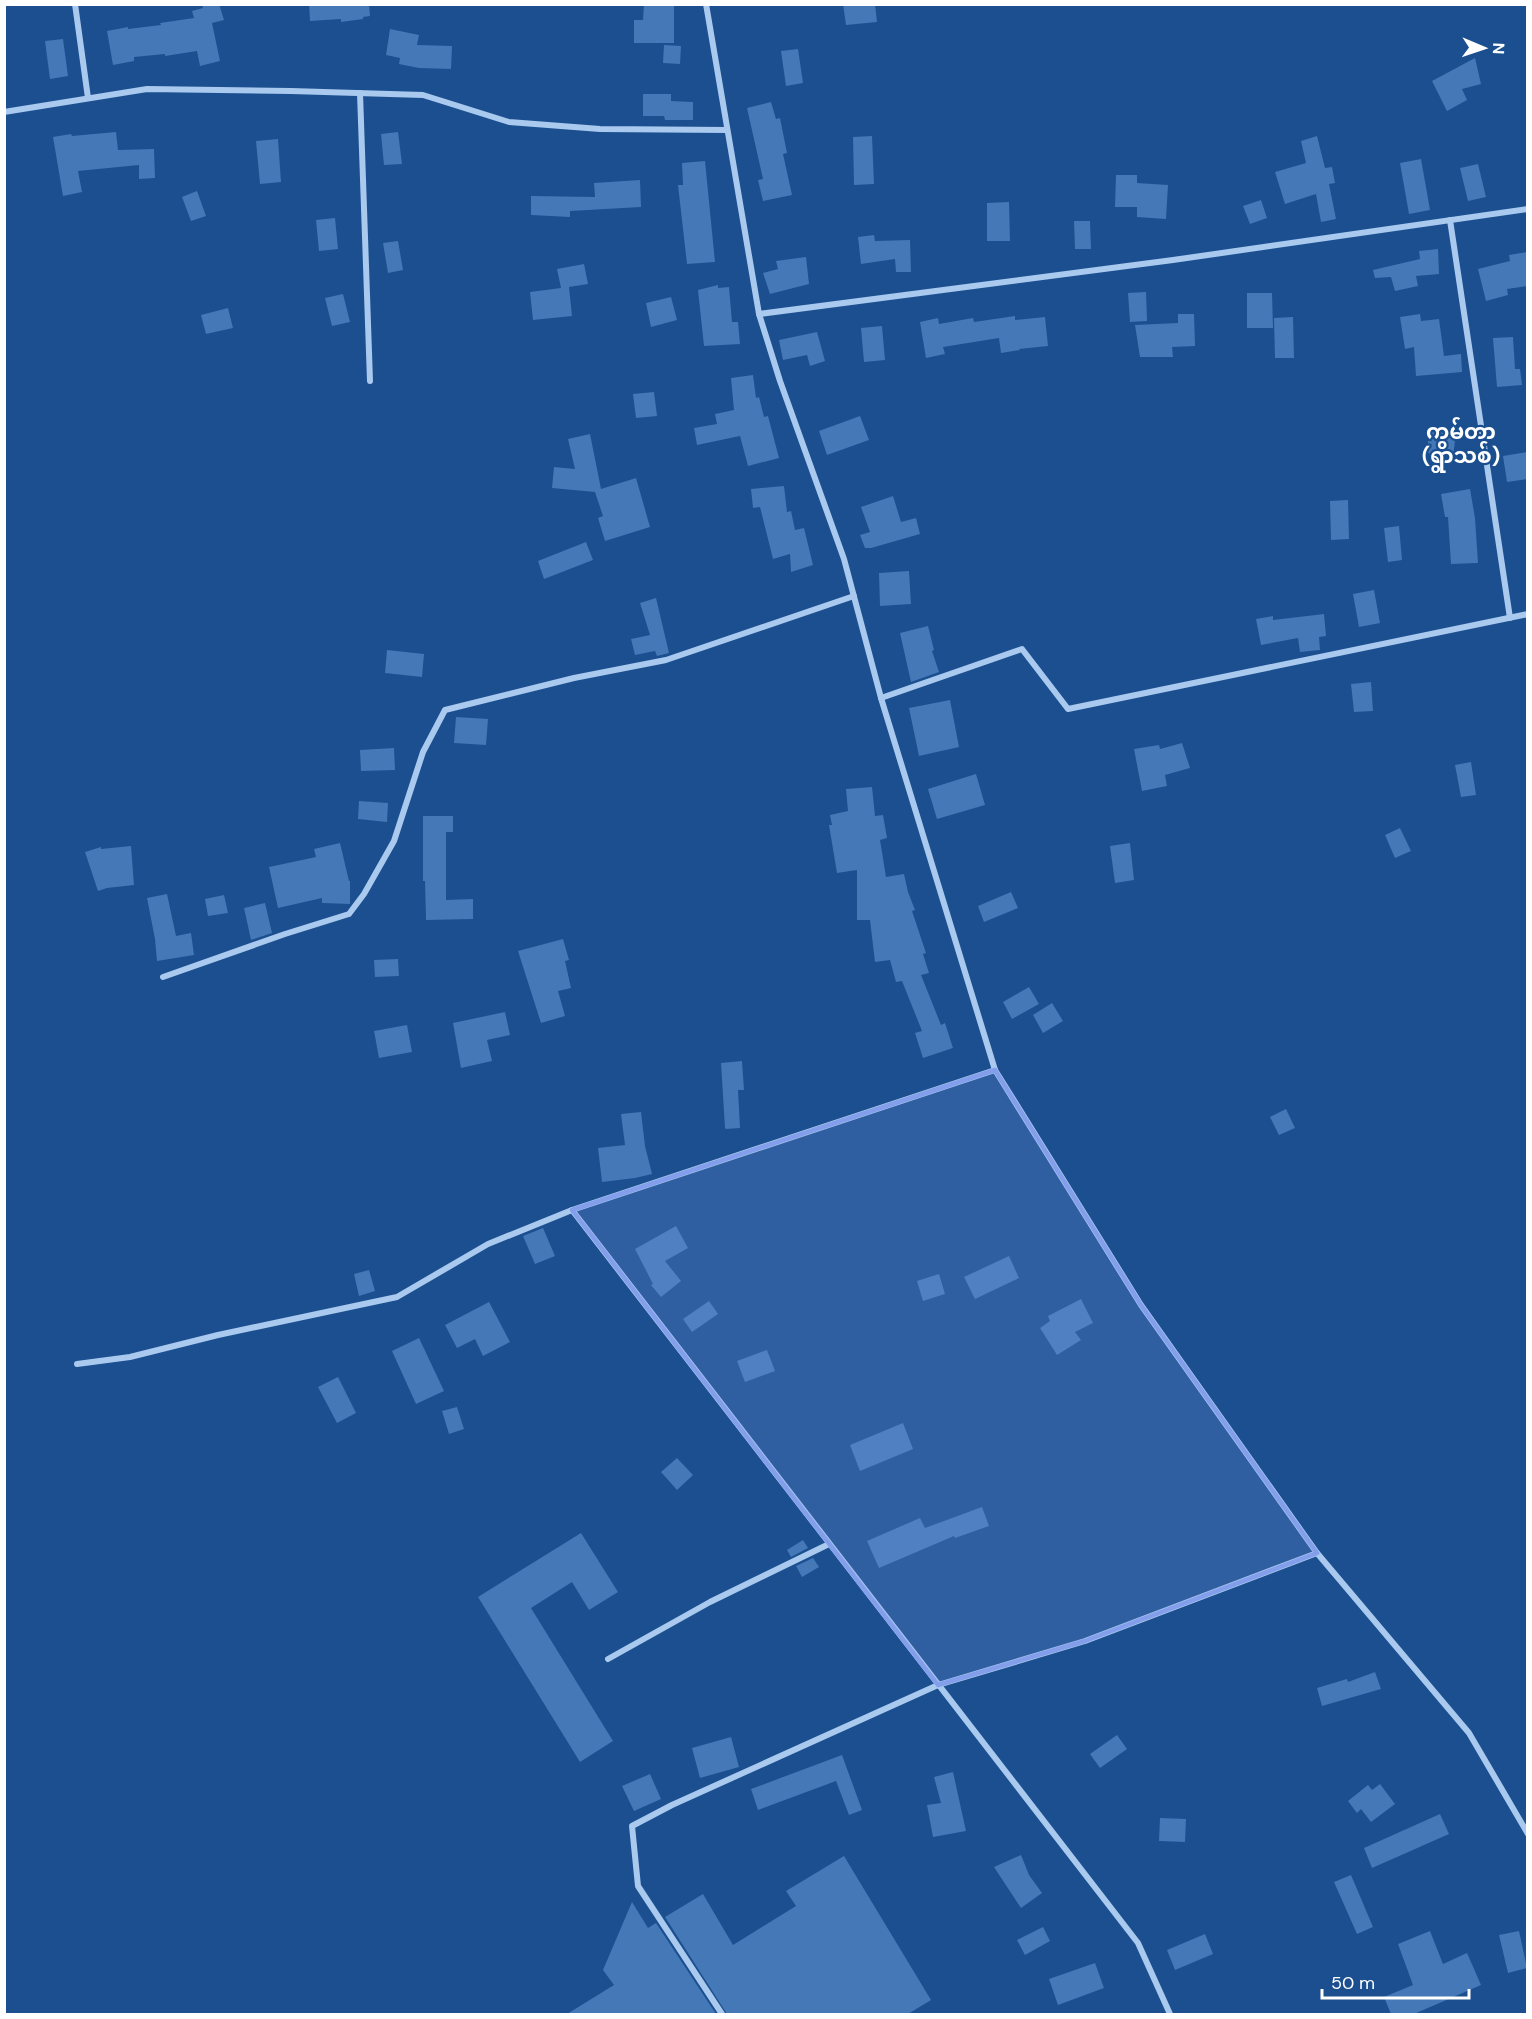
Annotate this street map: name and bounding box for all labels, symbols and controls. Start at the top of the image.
north arrow [1454,18,1514,78]
text: N [1488,42,1509,55]
district label: ကွမ်တာ (ရွာသစ်) [1422,416,1500,473]
scale bar [1322,1962,1469,2000]
text: 50 m [1331,1971,1375,1995]

